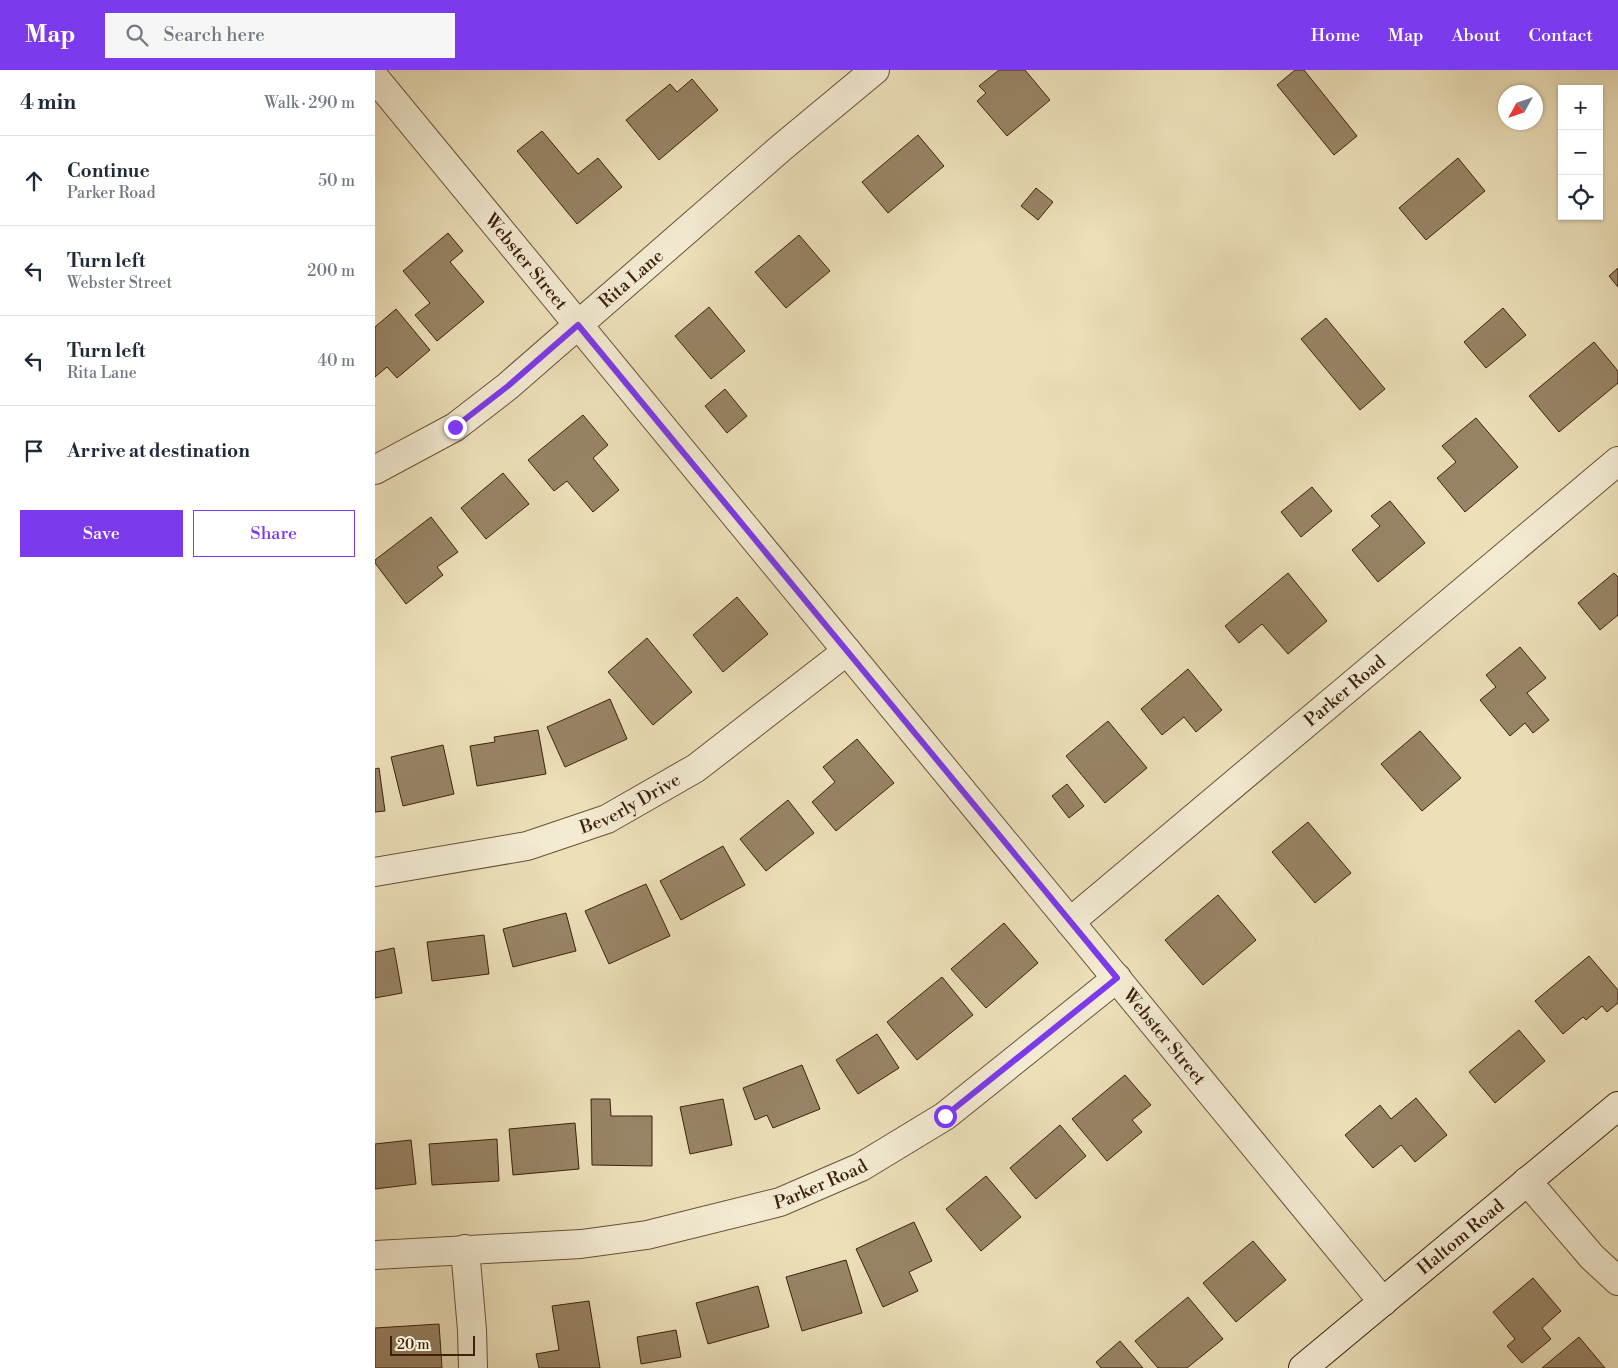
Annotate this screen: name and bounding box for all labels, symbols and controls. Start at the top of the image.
search box [105,13,455,58]
text: Map [25,20,75,50]
icon: search [123,21,151,49]
text: Search here [163,23,265,47]
text: Home [1311,24,1360,47]
text: Map [1388,24,1424,47]
text: About [1452,24,1501,47]
text: Contact [1529,24,1593,47]
north arrow [1498,85,1543,130]
map controls [1558,85,1603,220]
button: + [1558,85,1603,130]
text: 4 min [20,90,76,116]
text: Walk · 290 m [264,93,355,113]
button: − [1558,130,1603,175]
text: Continue [67,159,150,183]
icon: ahead [20,167,48,195]
text: 50 m [318,171,355,191]
button: locate [1558,175,1603,220]
text: Parker Road [67,183,156,203]
street label: Webster Street [479,208,573,315]
street label: Rita Lane [594,244,668,313]
text: Turn left [67,249,146,273]
icon: left [20,257,48,285]
text: 200 m [307,261,355,281]
text: Webster Street [67,273,172,293]
text: Turn left [67,339,146,363]
icon: left [20,347,48,375]
text: 40 m [318,351,355,371]
text: Rita Lane [67,363,137,383]
route end [444,416,467,439]
icon: arrive [20,437,48,465]
text: Arrive at destination [67,439,250,463]
button: Save [20,510,183,557]
button: Share [193,510,355,557]
street label: Parker Road [1299,650,1391,732]
street label: Beverly Drive [576,768,684,839]
street label: Webster Street [1117,983,1211,1090]
route start [934,1105,957,1128]
street label: Parker Road [772,1154,872,1215]
street label: Haltom Road [1412,1194,1509,1280]
scale bar [390,1333,475,1356]
text: 20 m [397,1336,429,1354]

